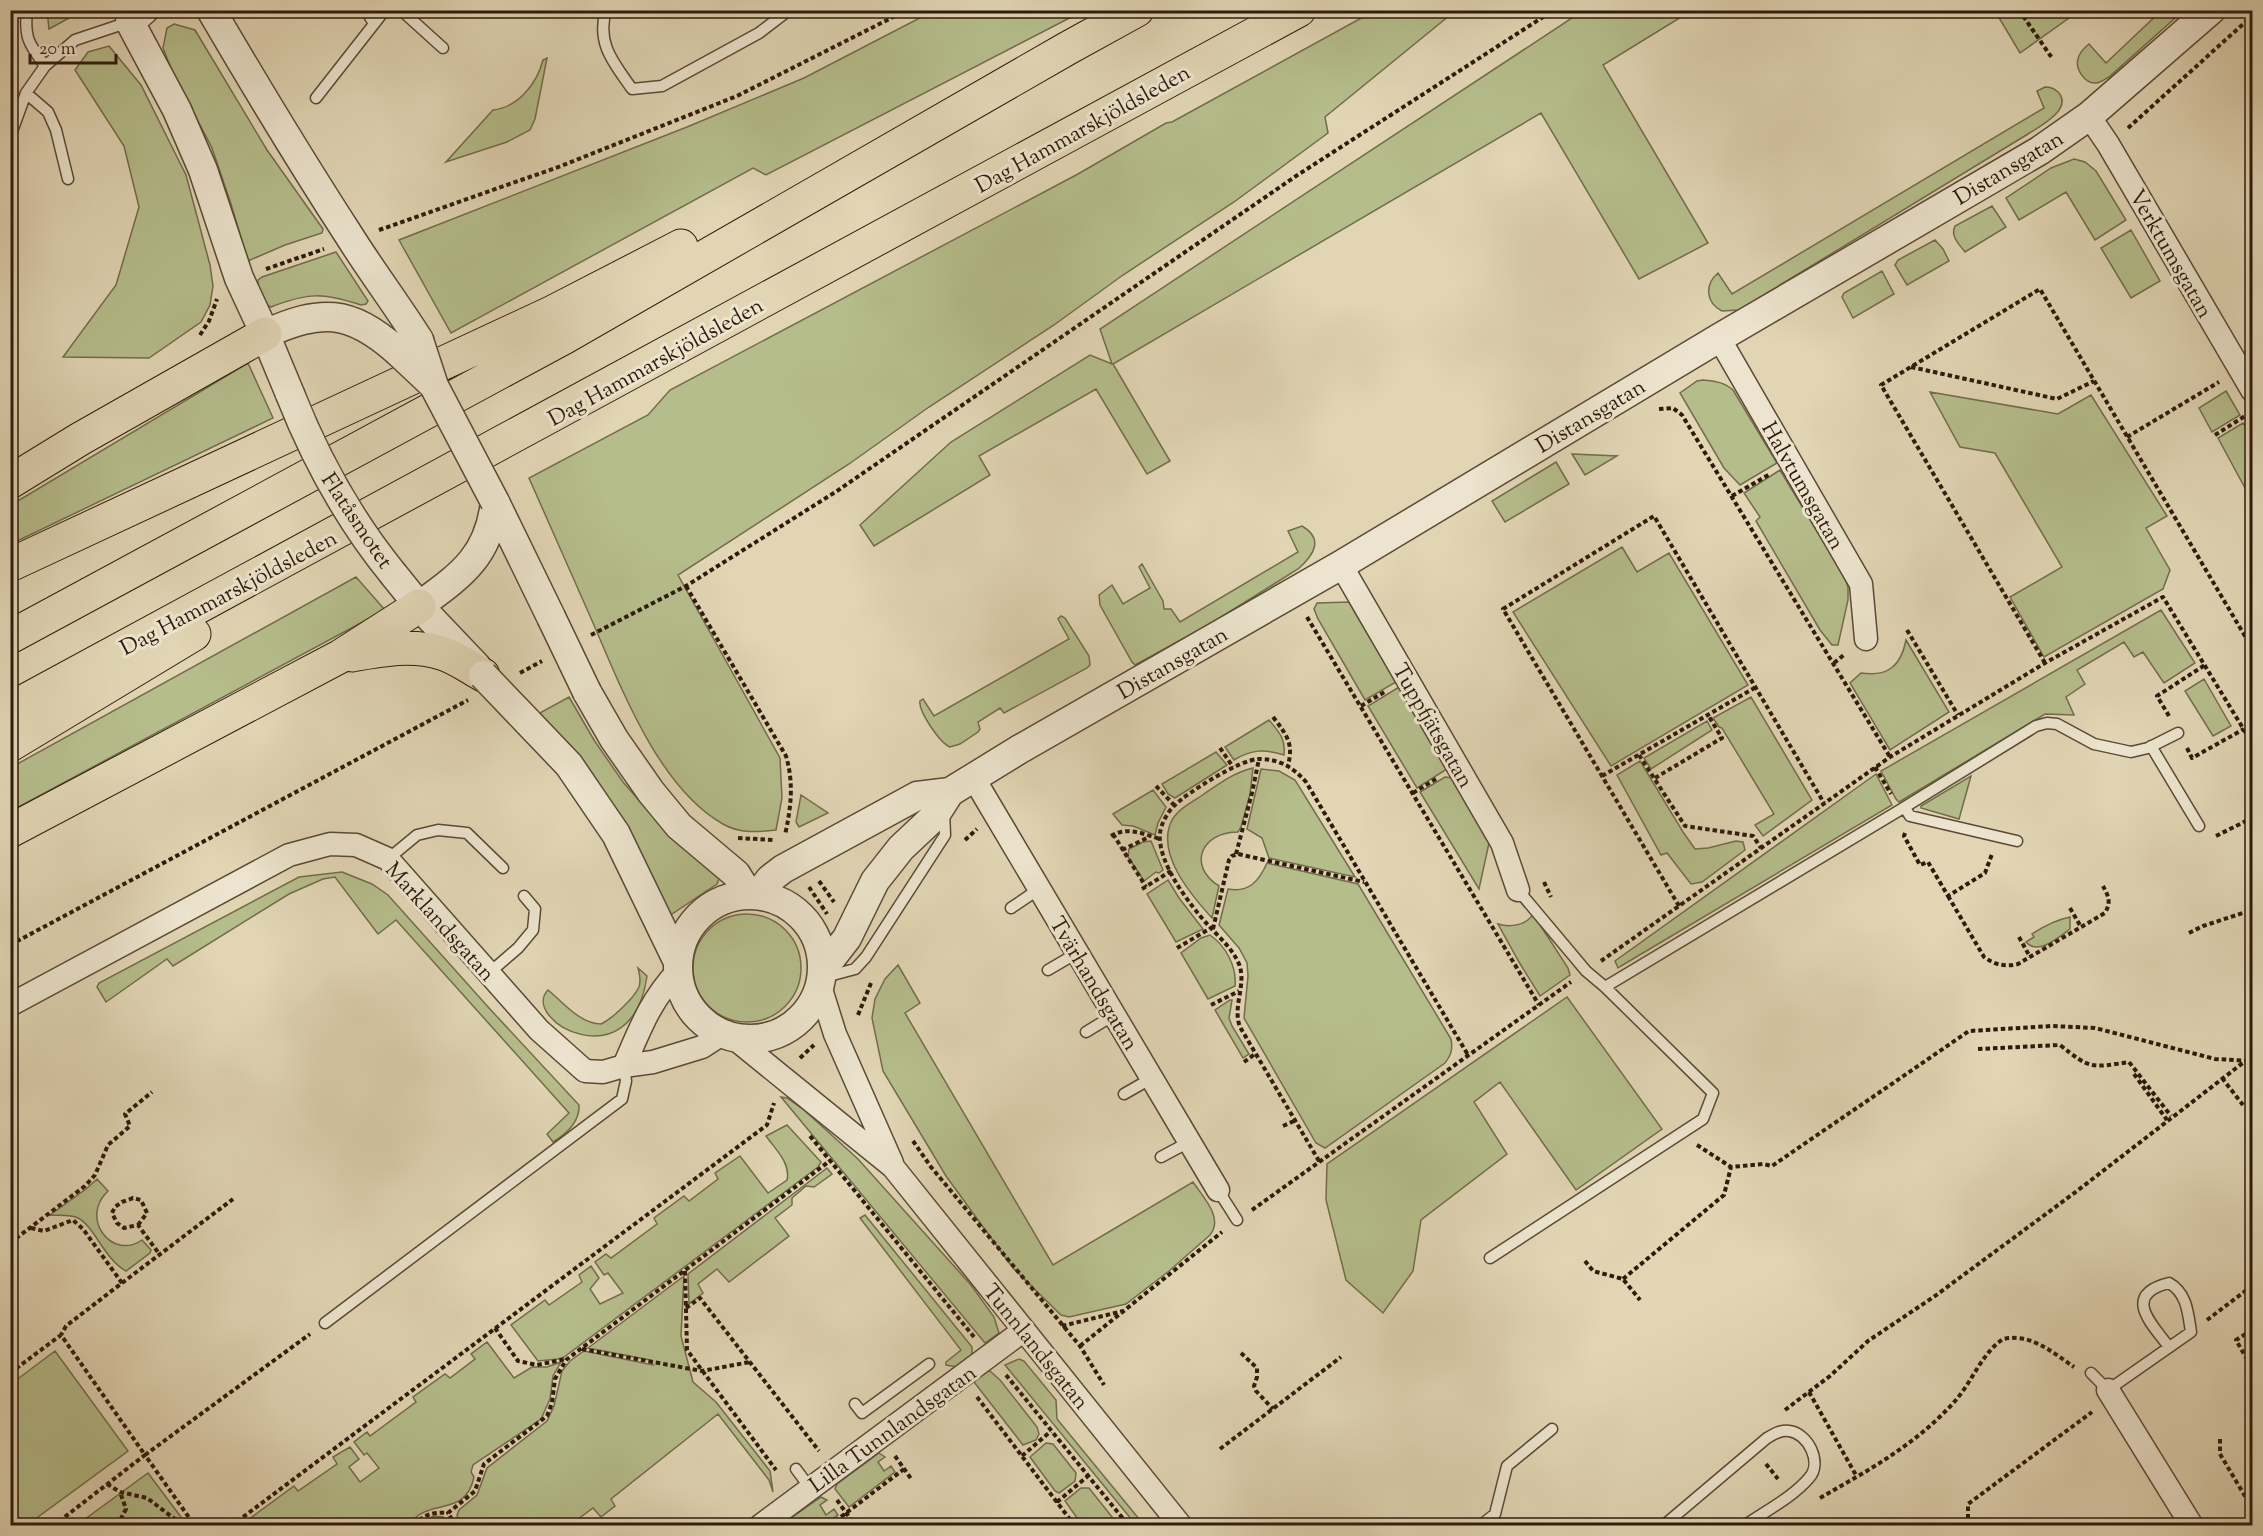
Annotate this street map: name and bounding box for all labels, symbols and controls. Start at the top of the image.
scale bar [30,27,116,65]
text: 20 m [39,37,76,63]
street label: Dag Hammarskjöldsleden [970,58,1197,203]
street label: Distansgatan [1949,124,2070,215]
street label: Verktumsgatan [2120,184,2219,325]
street label: Dag Hammarskjöldsleden [543,291,770,436]
street label: Distansgatan [1531,372,1652,463]
street label: Halvtumsgatan [1752,416,1851,557]
street label: Flatåsmotet [312,467,400,576]
street label: Dag Hammarskjöldsleden [115,524,344,666]
street label: Distansgatan [1112,620,1235,709]
street label: Tuppfjätsgatan [1383,658,1480,795]
street label: Marklandsgatan [376,856,501,990]
street label: Tvärhandsgatan [1040,911,1145,1058]
street label: Tunnlandsgatan [974,1278,1095,1418]
street label: Lilla Tunnlandsgatan [803,1359,984,1502]

